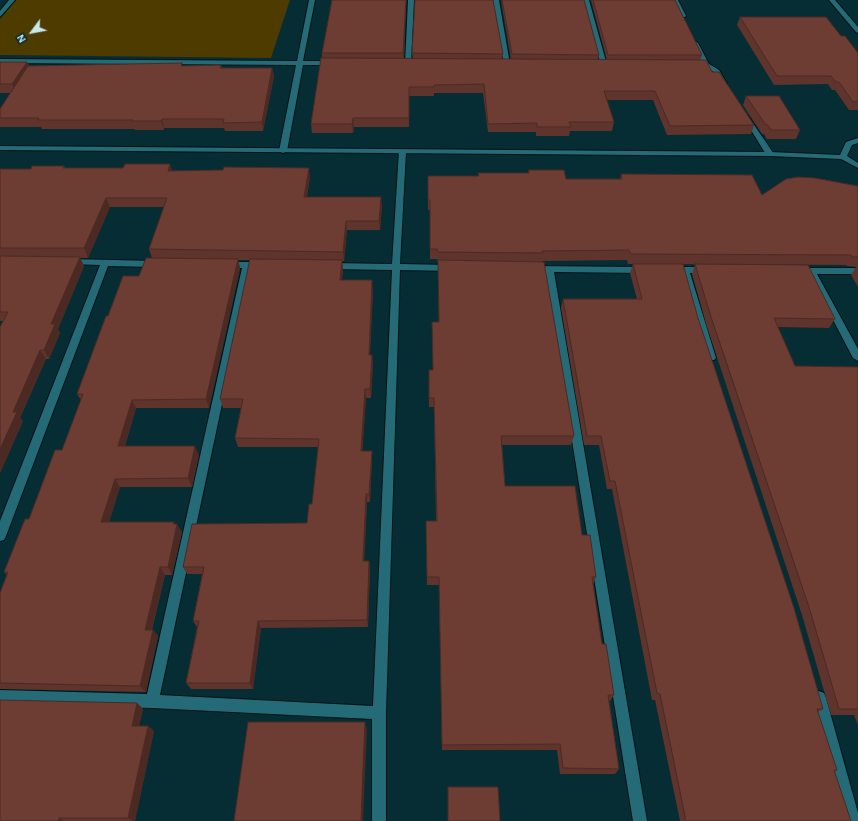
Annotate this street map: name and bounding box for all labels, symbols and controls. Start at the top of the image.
north arrow [12,12,52,52]
text: N [15,32,28,45]

